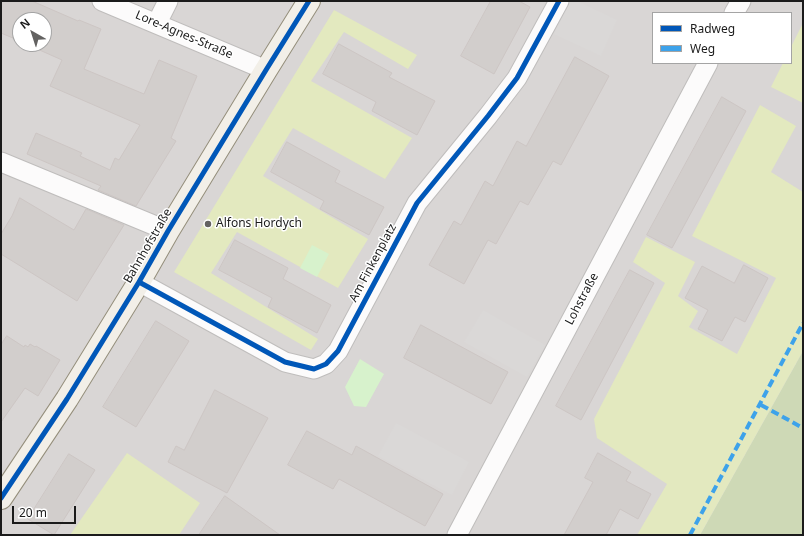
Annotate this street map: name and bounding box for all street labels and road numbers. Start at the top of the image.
street label: Lore-Agnes-Straße [133,8,235,62]
street label: Bahnhofstraße [121,206,175,286]
street label: Am Finkenplatz [346,221,400,305]
street label: Lohstraße [562,271,602,327]

